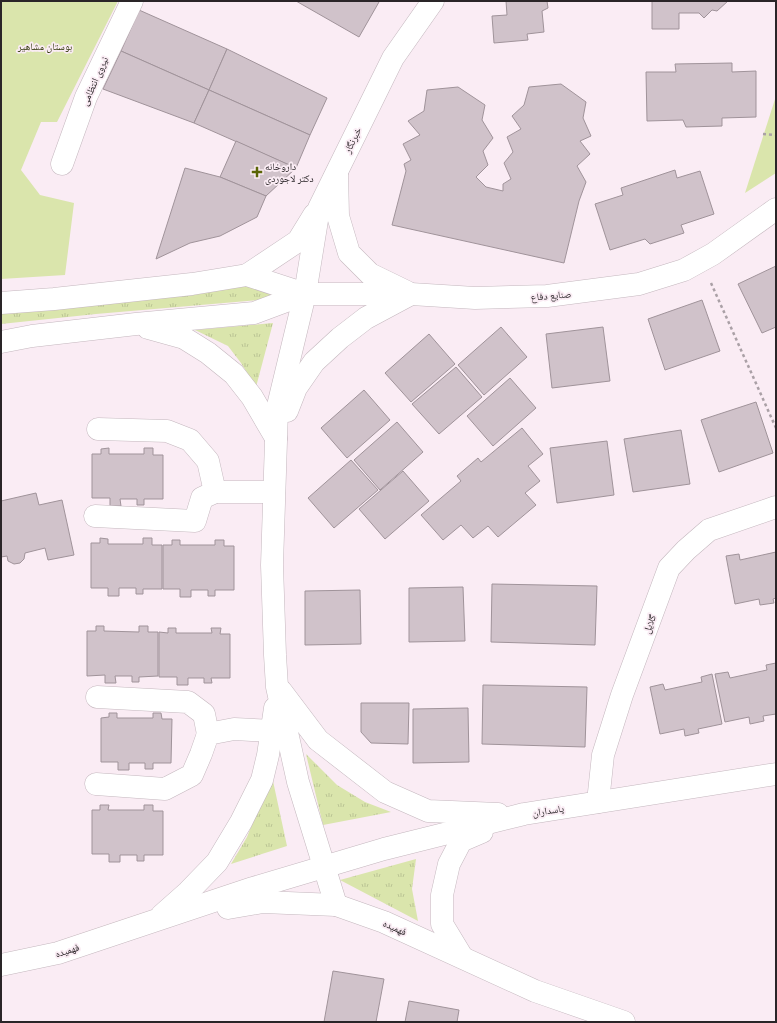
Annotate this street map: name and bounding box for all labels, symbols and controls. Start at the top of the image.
park label: بوستان مشاهیر [17,41,73,53]
street label: نیروی انتظامی [79,55,111,108]
street label: خبرنگار [341,125,364,156]
place label: داروخانه دکتر لاجوردی [265,161,314,185]
marker: داروخانه دکتر لاجوردی [252,167,262,177]
street label: صنایع دفاع [530,288,572,304]
street label: گلایل [641,613,659,636]
street label: پاسداران [532,803,565,819]
street label: فهمیده [381,917,408,938]
street label: فهمیده [54,942,81,959]

